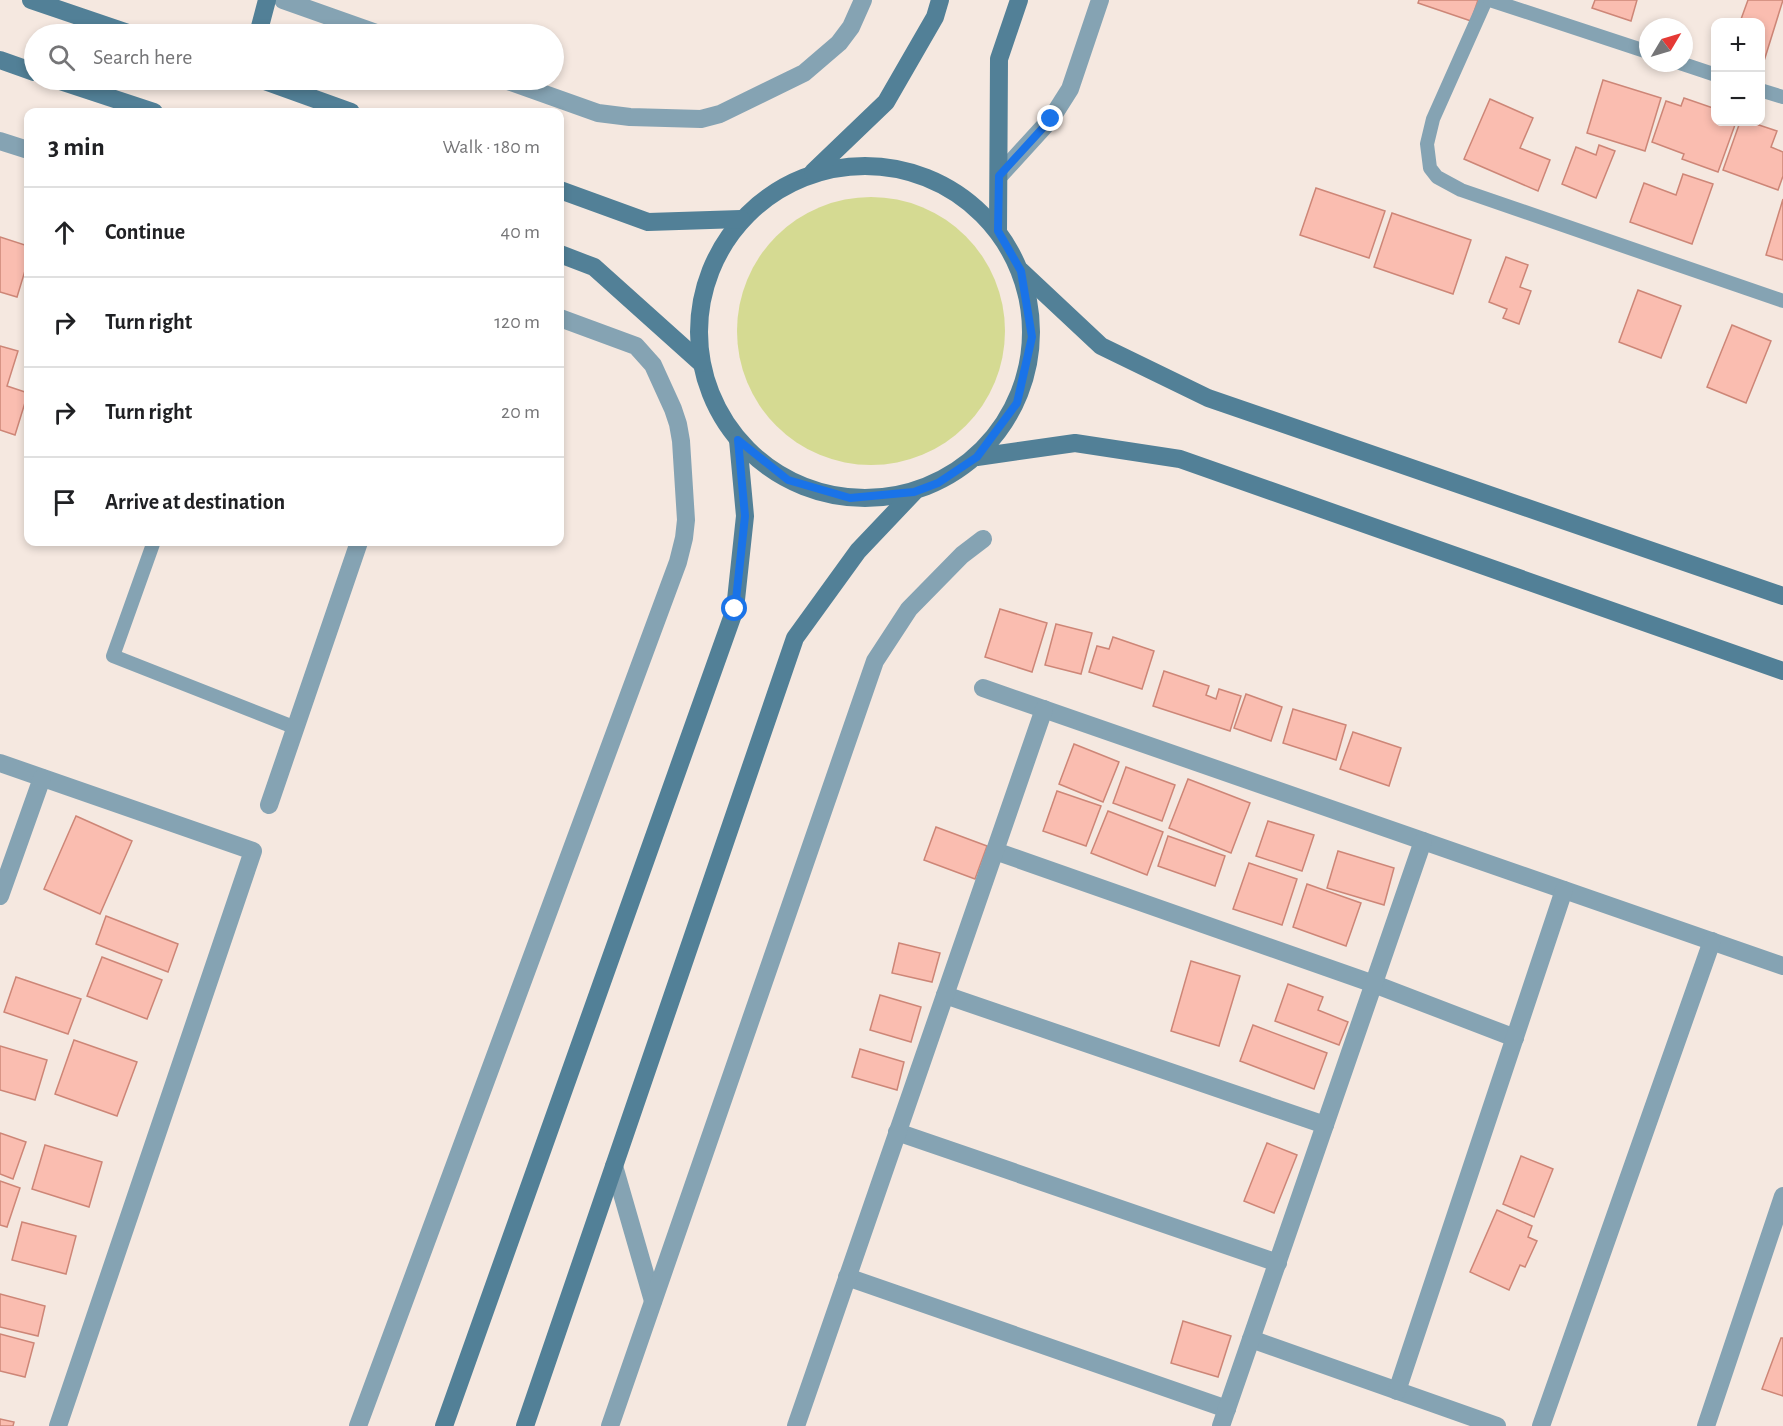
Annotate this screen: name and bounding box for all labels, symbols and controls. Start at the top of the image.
north arrow [1639,18,1693,72]
map controls [1711,18,1765,126]
button: + [1711,18,1765,72]
search box [24,24,564,90]
icon: search [45,41,78,74]
text: Search here [93,46,192,68]
button: − [1711,72,1765,126]
route end [1037,105,1063,131]
text: 3 min [48,134,105,160]
text: Walk · 180 m [443,137,540,157]
icon: ahead [48,216,81,249]
text: Continue [105,221,185,243]
text: 40 m [501,222,540,242]
icon: right [48,306,81,339]
text: Turn right [105,311,192,333]
text: 120 m [494,312,540,332]
icon: right [48,396,81,429]
text: Turn right [105,401,192,423]
text: 20 m [501,402,540,422]
icon: arrive [48,486,81,519]
text: Arrive at destination [105,491,285,513]
route start [721,595,747,621]

